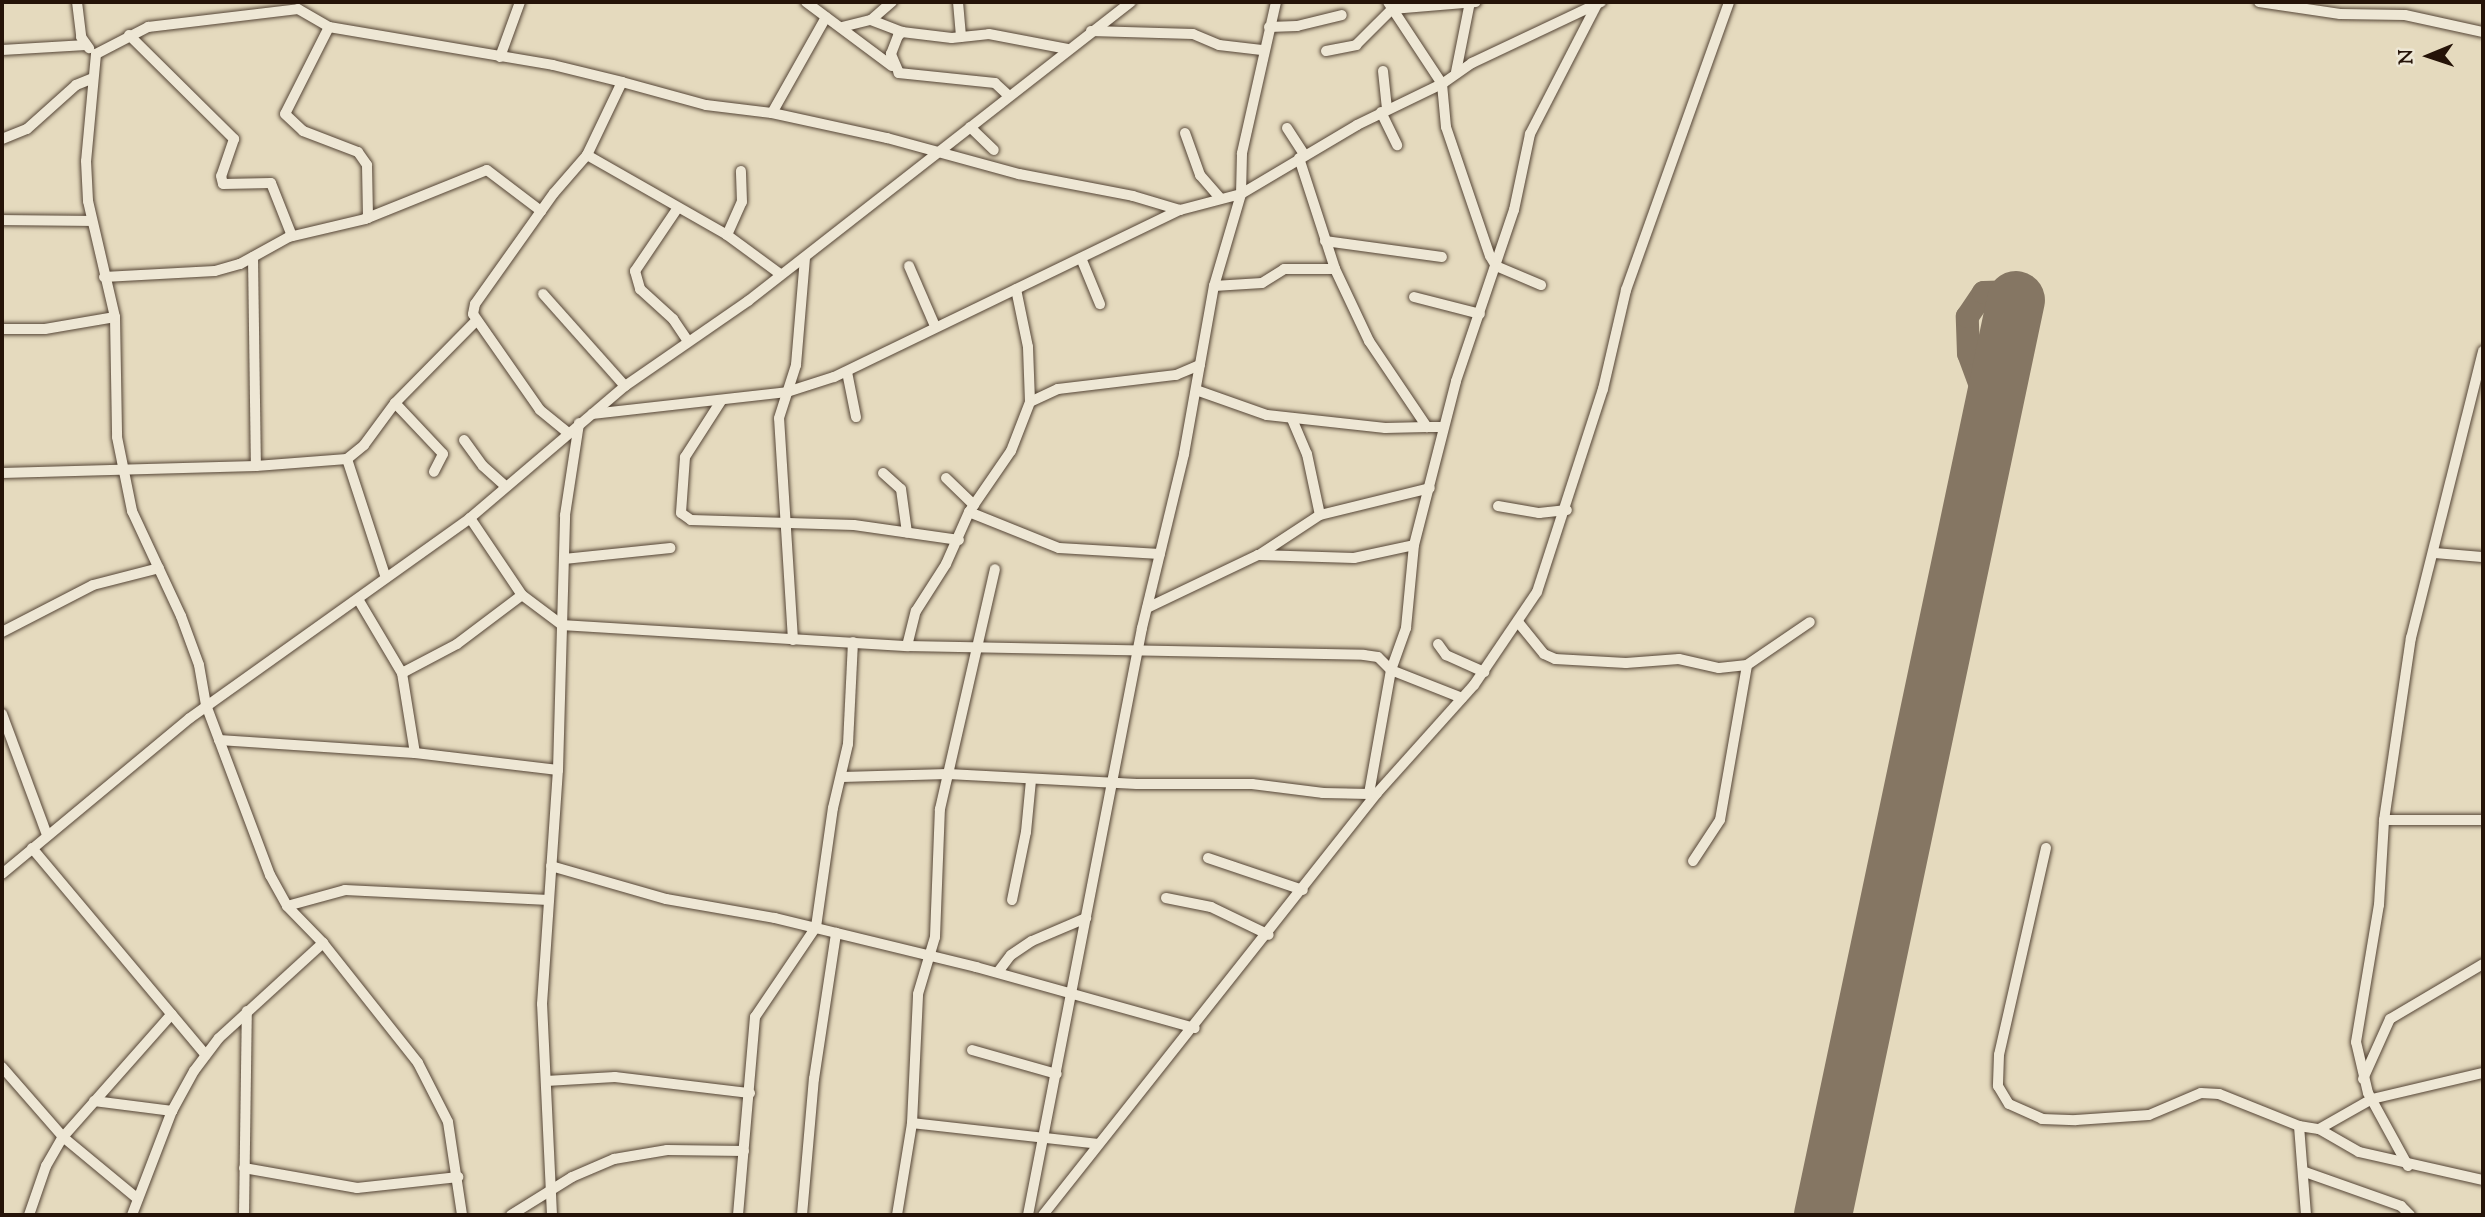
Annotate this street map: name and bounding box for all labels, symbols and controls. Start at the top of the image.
north arrow [2394,21,2464,91]
text: N [2394,49,2421,65]

